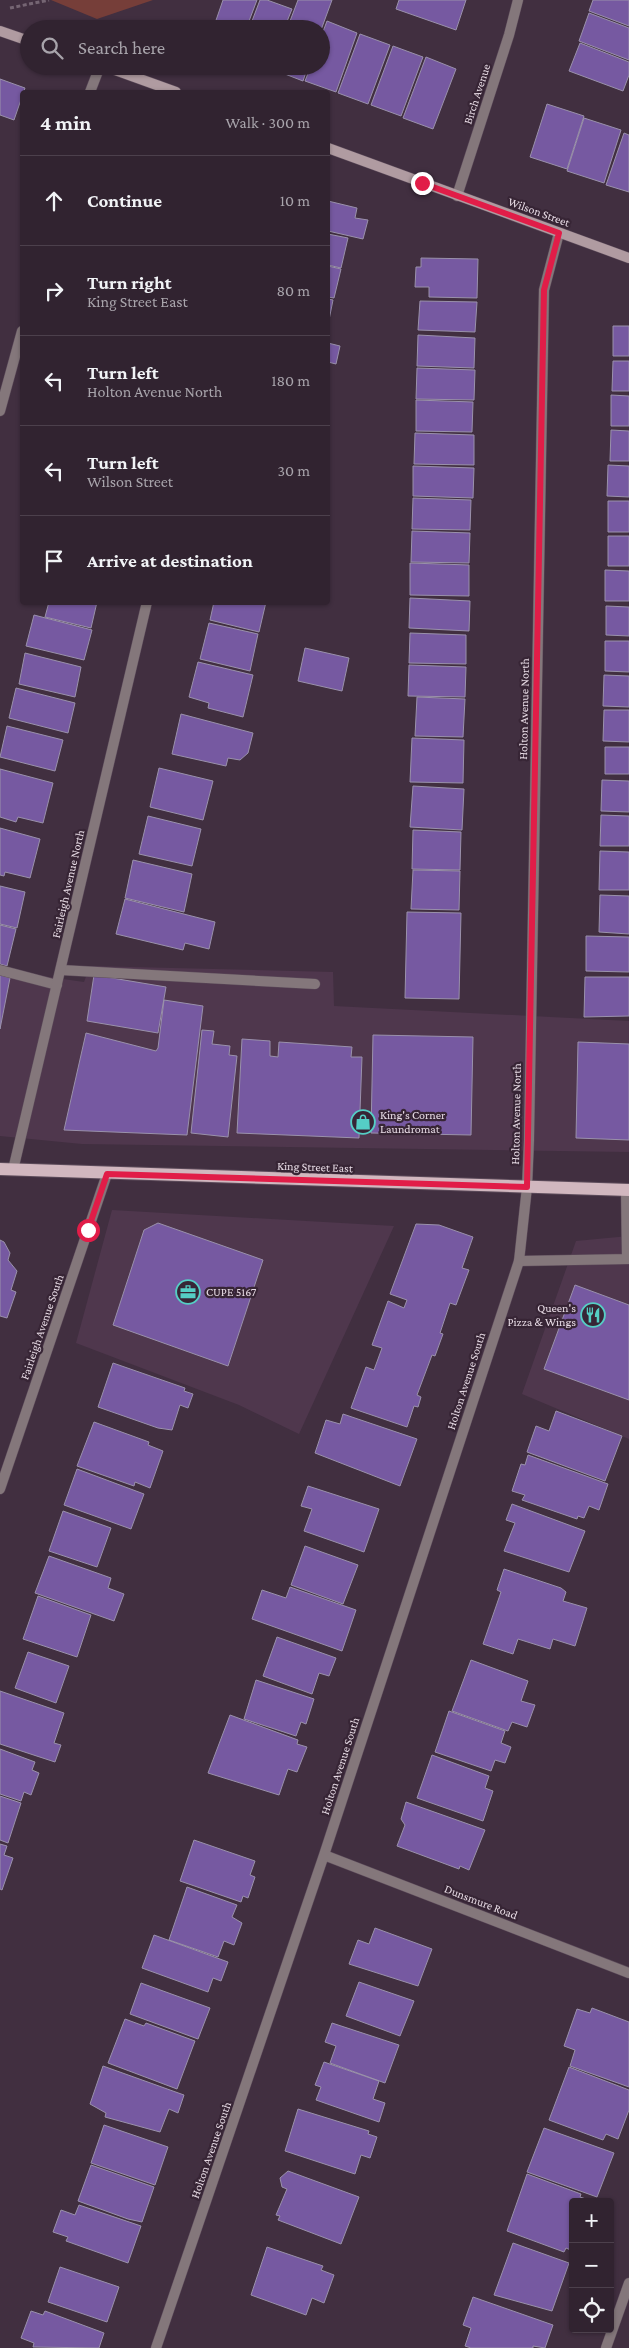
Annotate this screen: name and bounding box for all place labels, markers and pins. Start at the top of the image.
place label: King's Corner Laundromat [380,1108,446,1136]
shop icon: King's Corner Laundromat [350,1109,376,1135]
office icon: CUPE 5167 [175,1279,201,1305]
place label: CUPE 5167 [206,1285,257,1299]
place label: Queen's Pizza & Wings [507,1301,576,1329]
restaurant icon: Queen's Pizza & Wings [580,1302,606,1328]

